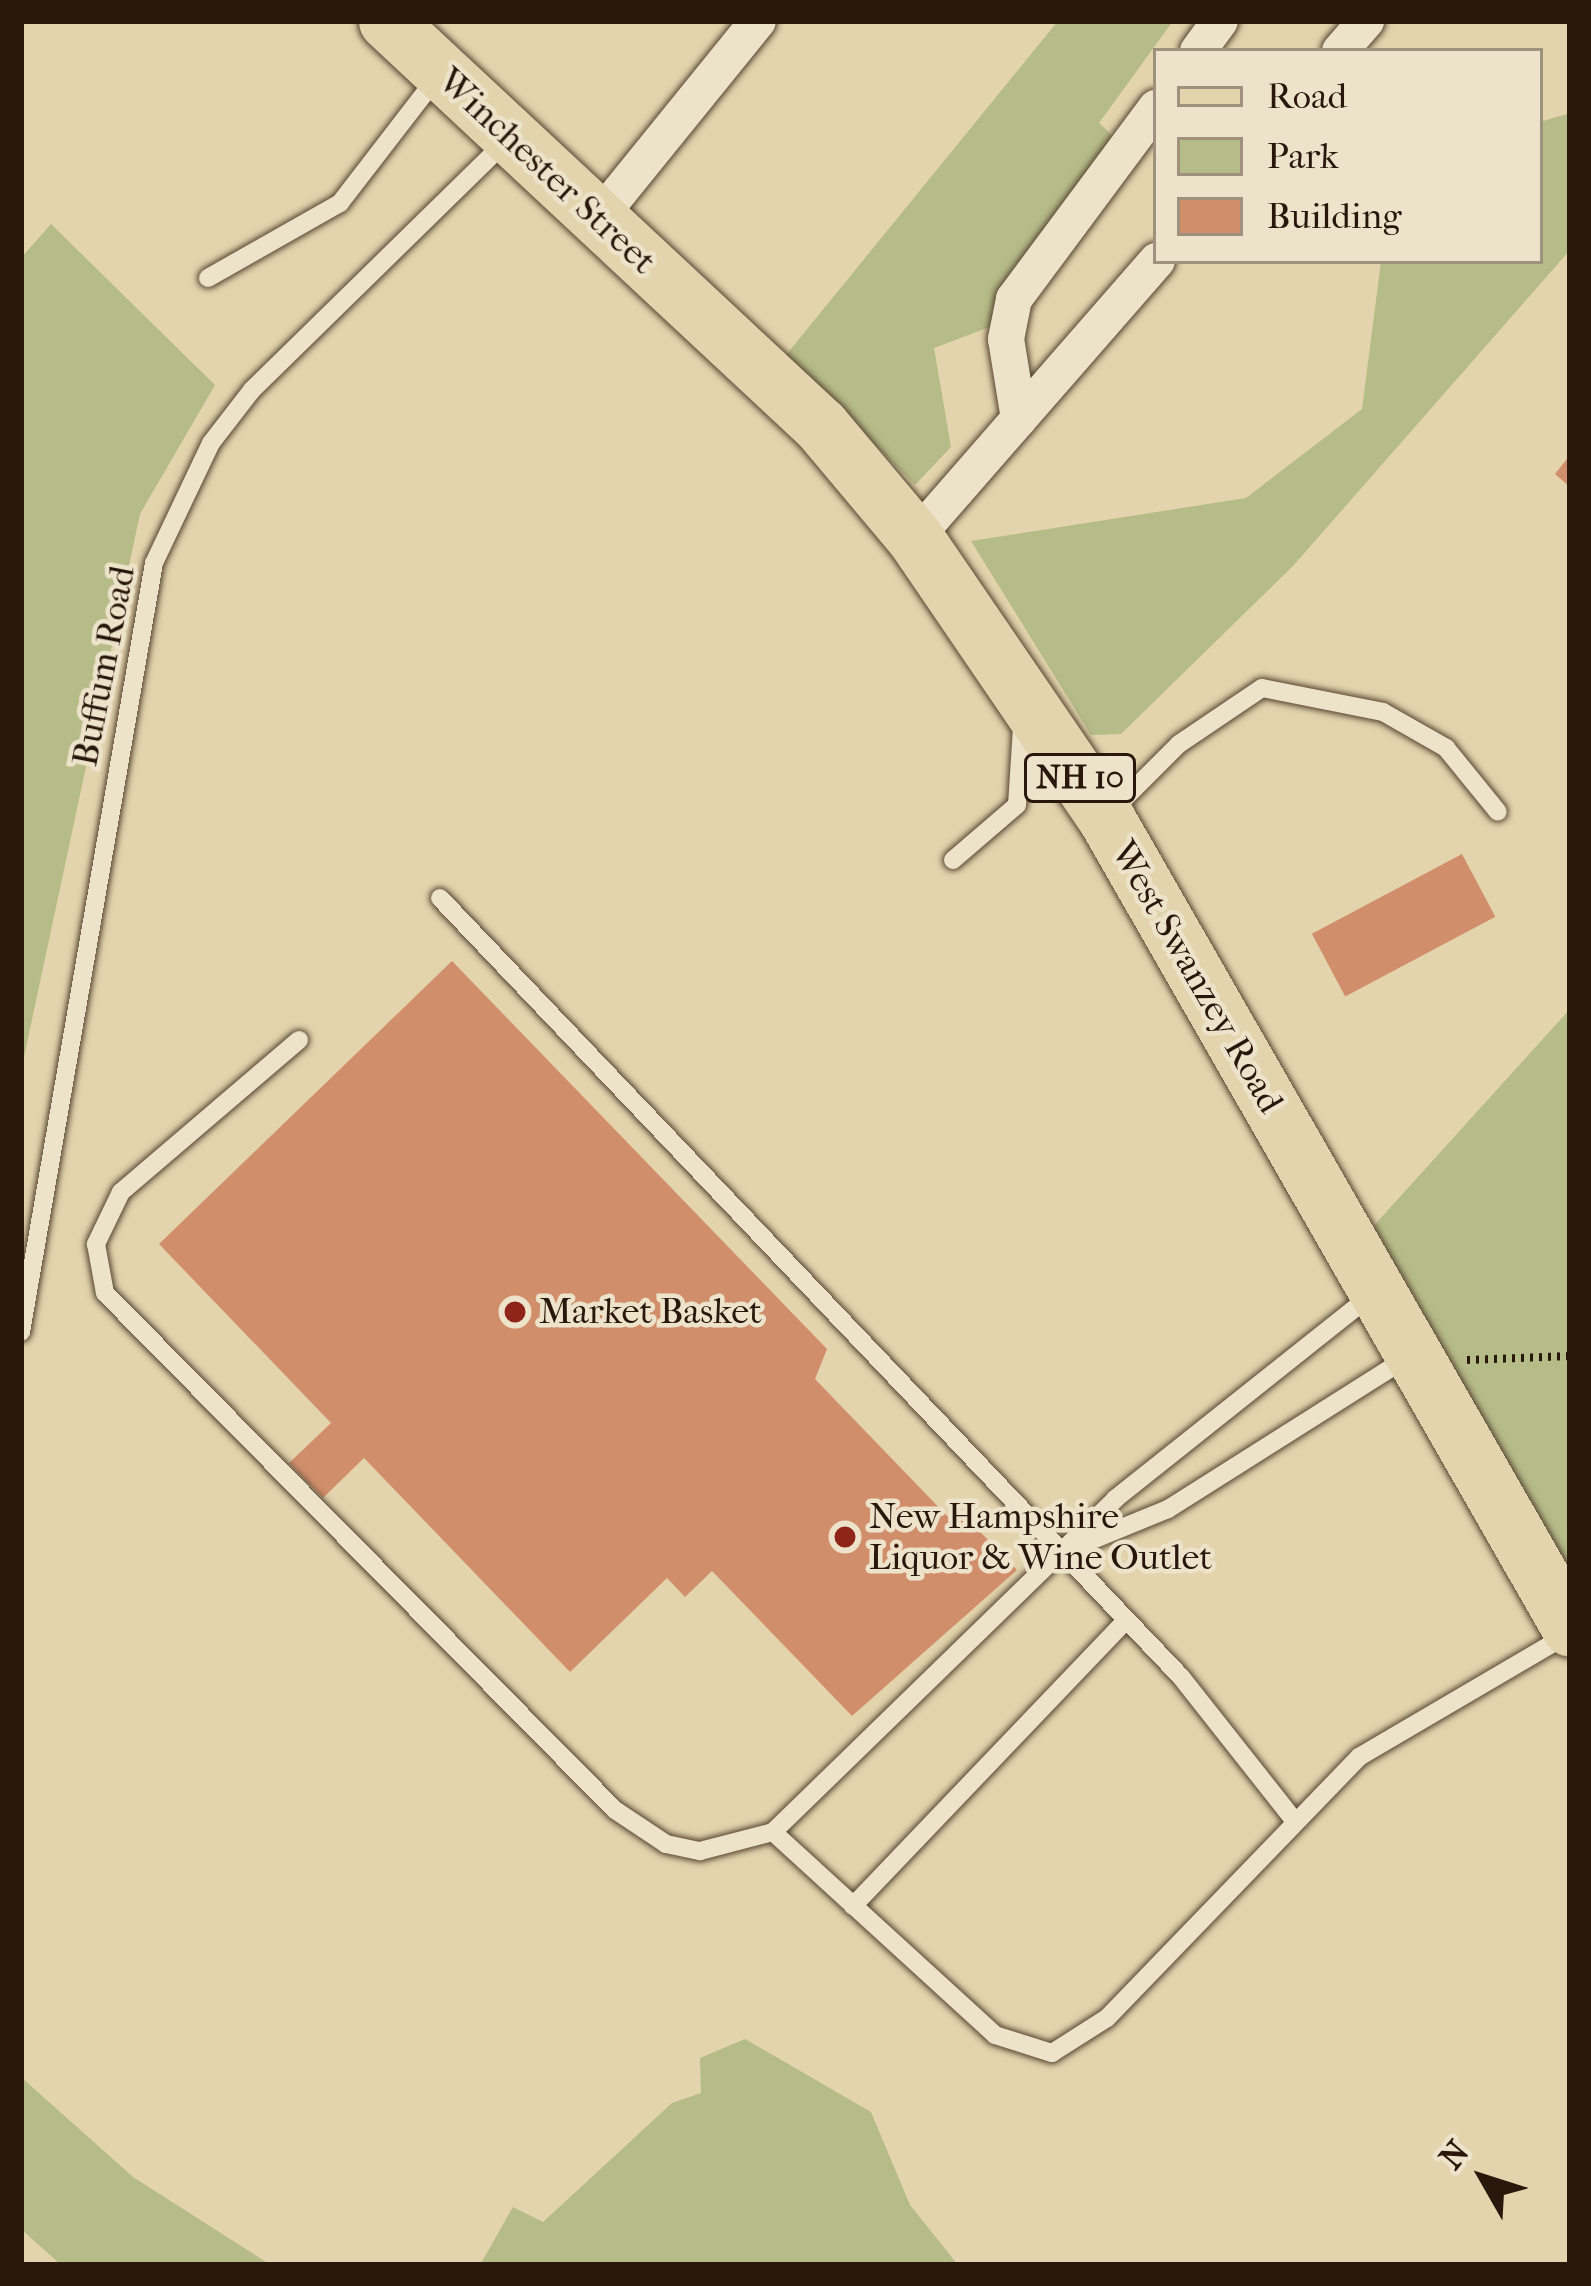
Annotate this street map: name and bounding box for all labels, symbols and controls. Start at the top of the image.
legend [1153,48,1543,264]
street label: Winchester Street [429,59,665,283]
text: Road [1267,75,1347,117]
text: Park [1267,135,1339,177]
text: Building [1267,195,1402,237]
street label: Buffum Road [63,562,145,770]
road number: NH 10 [1023,751,1137,805]
street label: West Swanzey Road [1102,833,1292,1121]
place label: Market Basket [539,1290,762,1334]
marker: Market Basket [502,1299,528,1325]
place label: New Hampshire Liquor & Wine Outlet [869,1494,1212,1579]
marker: New Hampshire Liquor & Wine Outlet [832,1524,858,1550]
north arrow [1423,2118,1543,2238]
text: N [1432,2133,1478,2177]

